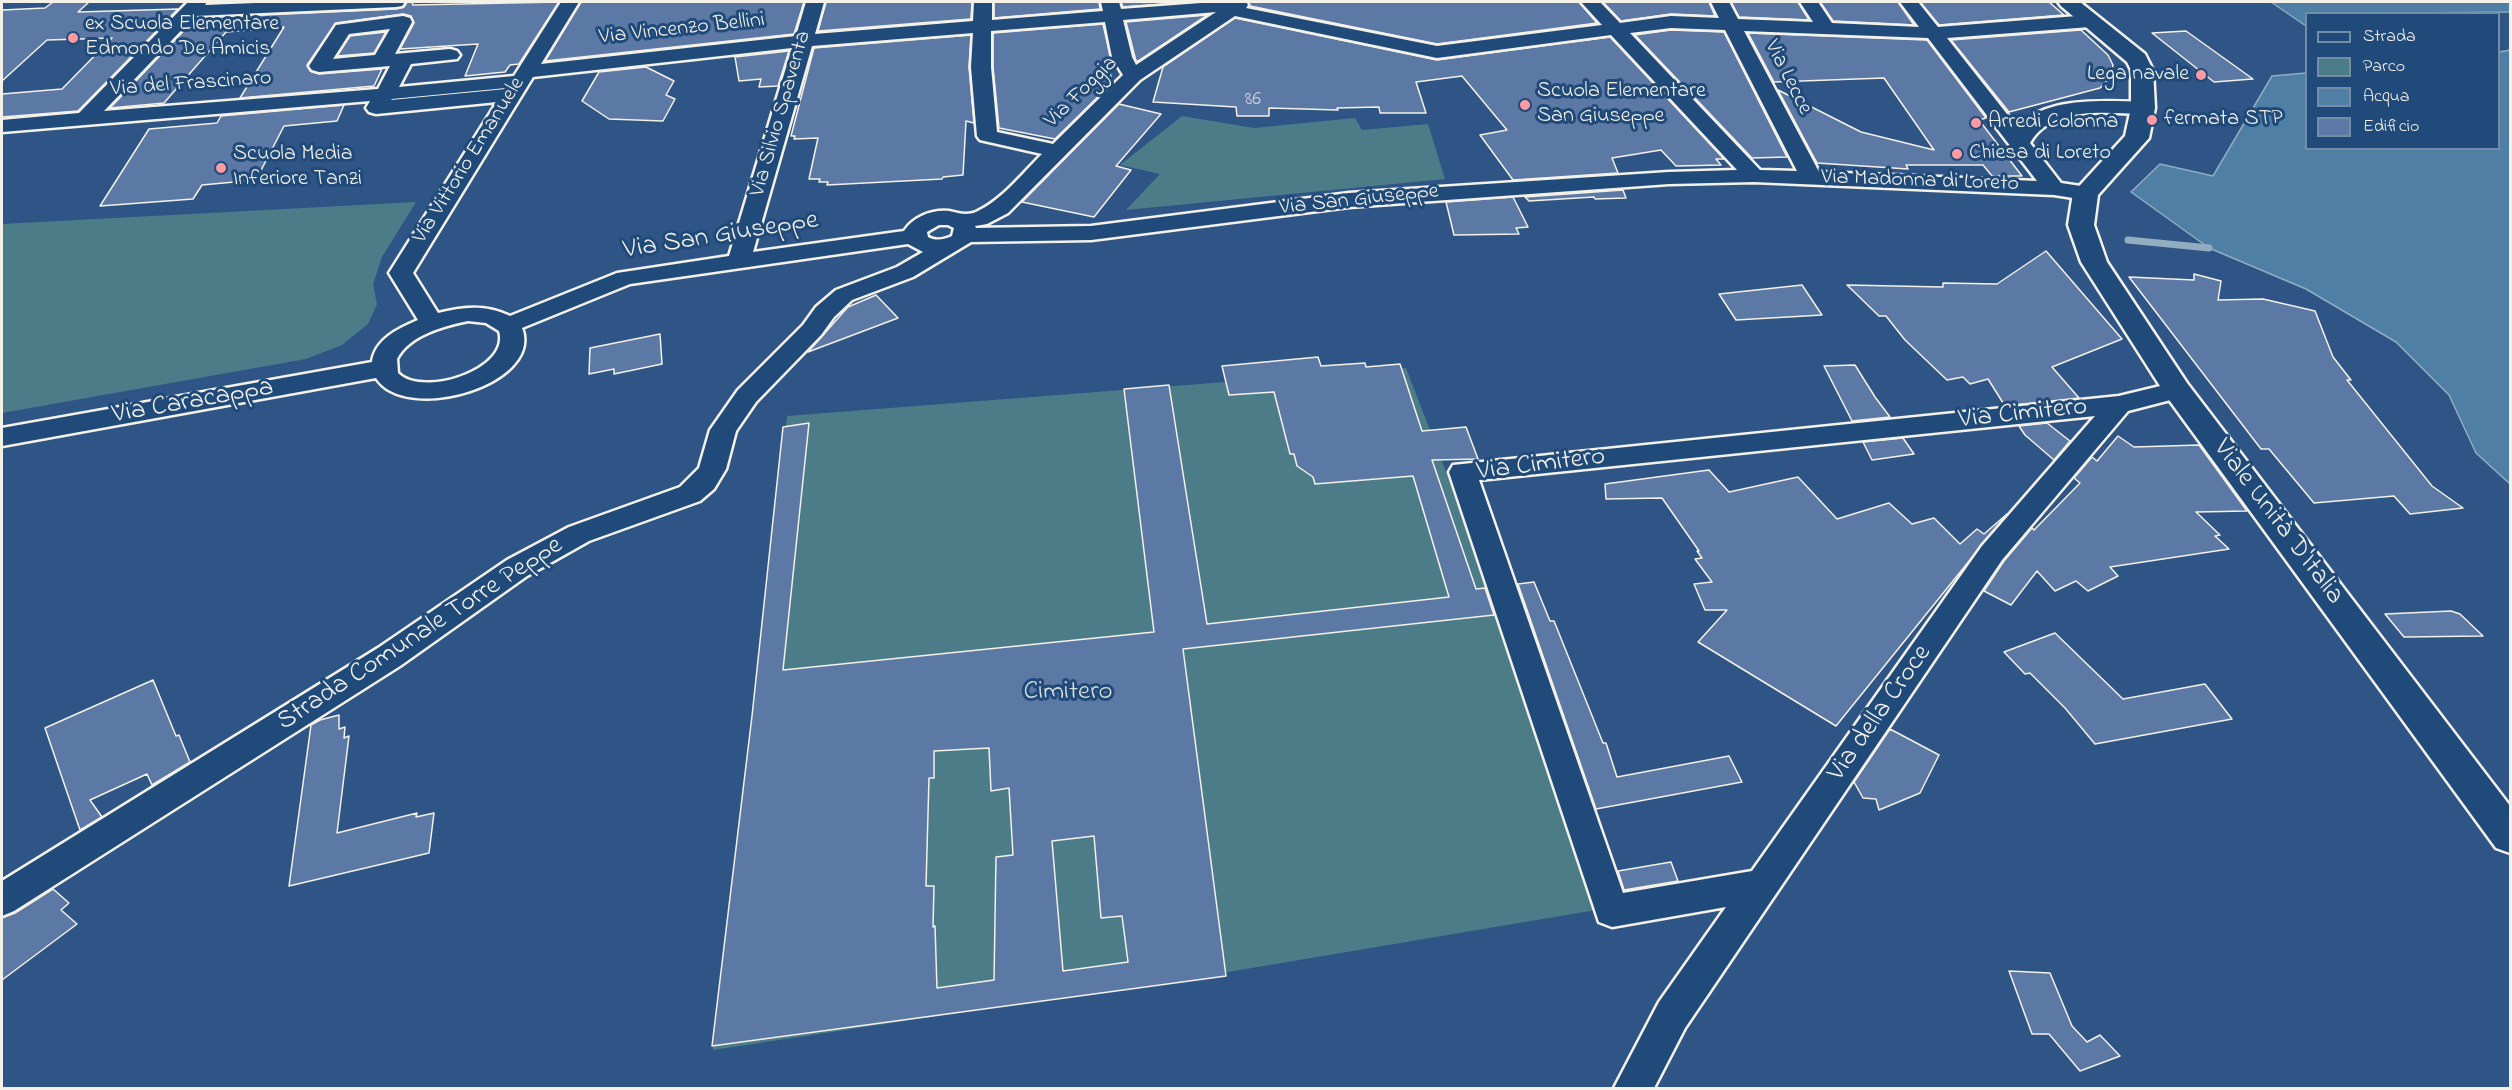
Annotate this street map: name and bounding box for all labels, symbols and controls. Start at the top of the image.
street label: Via Vincenzo Bellini [598,8,766,52]
place label: ex Scuola Elementare Edmondo De Amicis [85,12,279,63]
legend [2305,12,2500,150]
text: Strada [2363,24,2416,50]
street label: Via Silvio Spaventa [746,28,818,200]
marker: ex Scuola Elementare Edmondo De Amicis [66,31,80,45]
street label: Via Lecce [1757,36,1817,120]
street label: Via Foggia [1040,52,1124,134]
text: Parco [2363,54,2405,80]
place label: Lega navale [2087,62,2189,88]
street label: Via del Frascinaro [110,66,272,104]
marker: Lega navale [2194,68,2208,82]
street label: Via Vittorio Emanuele [408,73,532,249]
place label: Scuola Elementare San Giuseppe [1537,79,1706,130]
text: Acqua [2363,84,2410,110]
house number: 86 [1245,89,1261,113]
marker: Scuola Elementare San Giuseppe [1518,98,1532,112]
place label: fermata STP [2164,107,2283,133]
place label: Arredi Colonna [1988,110,2118,136]
marker: fermata STP [2145,113,2159,127]
text: Edificio [2363,114,2419,140]
marker: Arredi Colonna [1969,116,1983,130]
place label: Chiesa di Loreto [1969,141,2111,167]
place label: Scuola Media Inferiore Tanzi [233,142,362,194]
marker: Chiesa di Loreto [1950,147,1964,161]
marker: Scuola Media Inferiore Tanzi [214,161,228,175]
street label: Via Madonna di Loreto [1821,165,2019,199]
street label: Via San Giuseppe [1278,179,1440,223]
street label: Via San Giuseppe [621,206,821,268]
street label: Via Caracappa [110,373,276,433]
street label: Via Cimitero [1957,392,2089,438]
street label: Viale Unità D'Italia [2204,434,2350,612]
street label: Via Cimitero [1475,442,1607,490]
street label: Strada Comunale Torre Peppe [272,530,570,740]
street label: Via della Croce [1822,639,1940,789]
park label: Cimitero [1023,678,1113,710]

